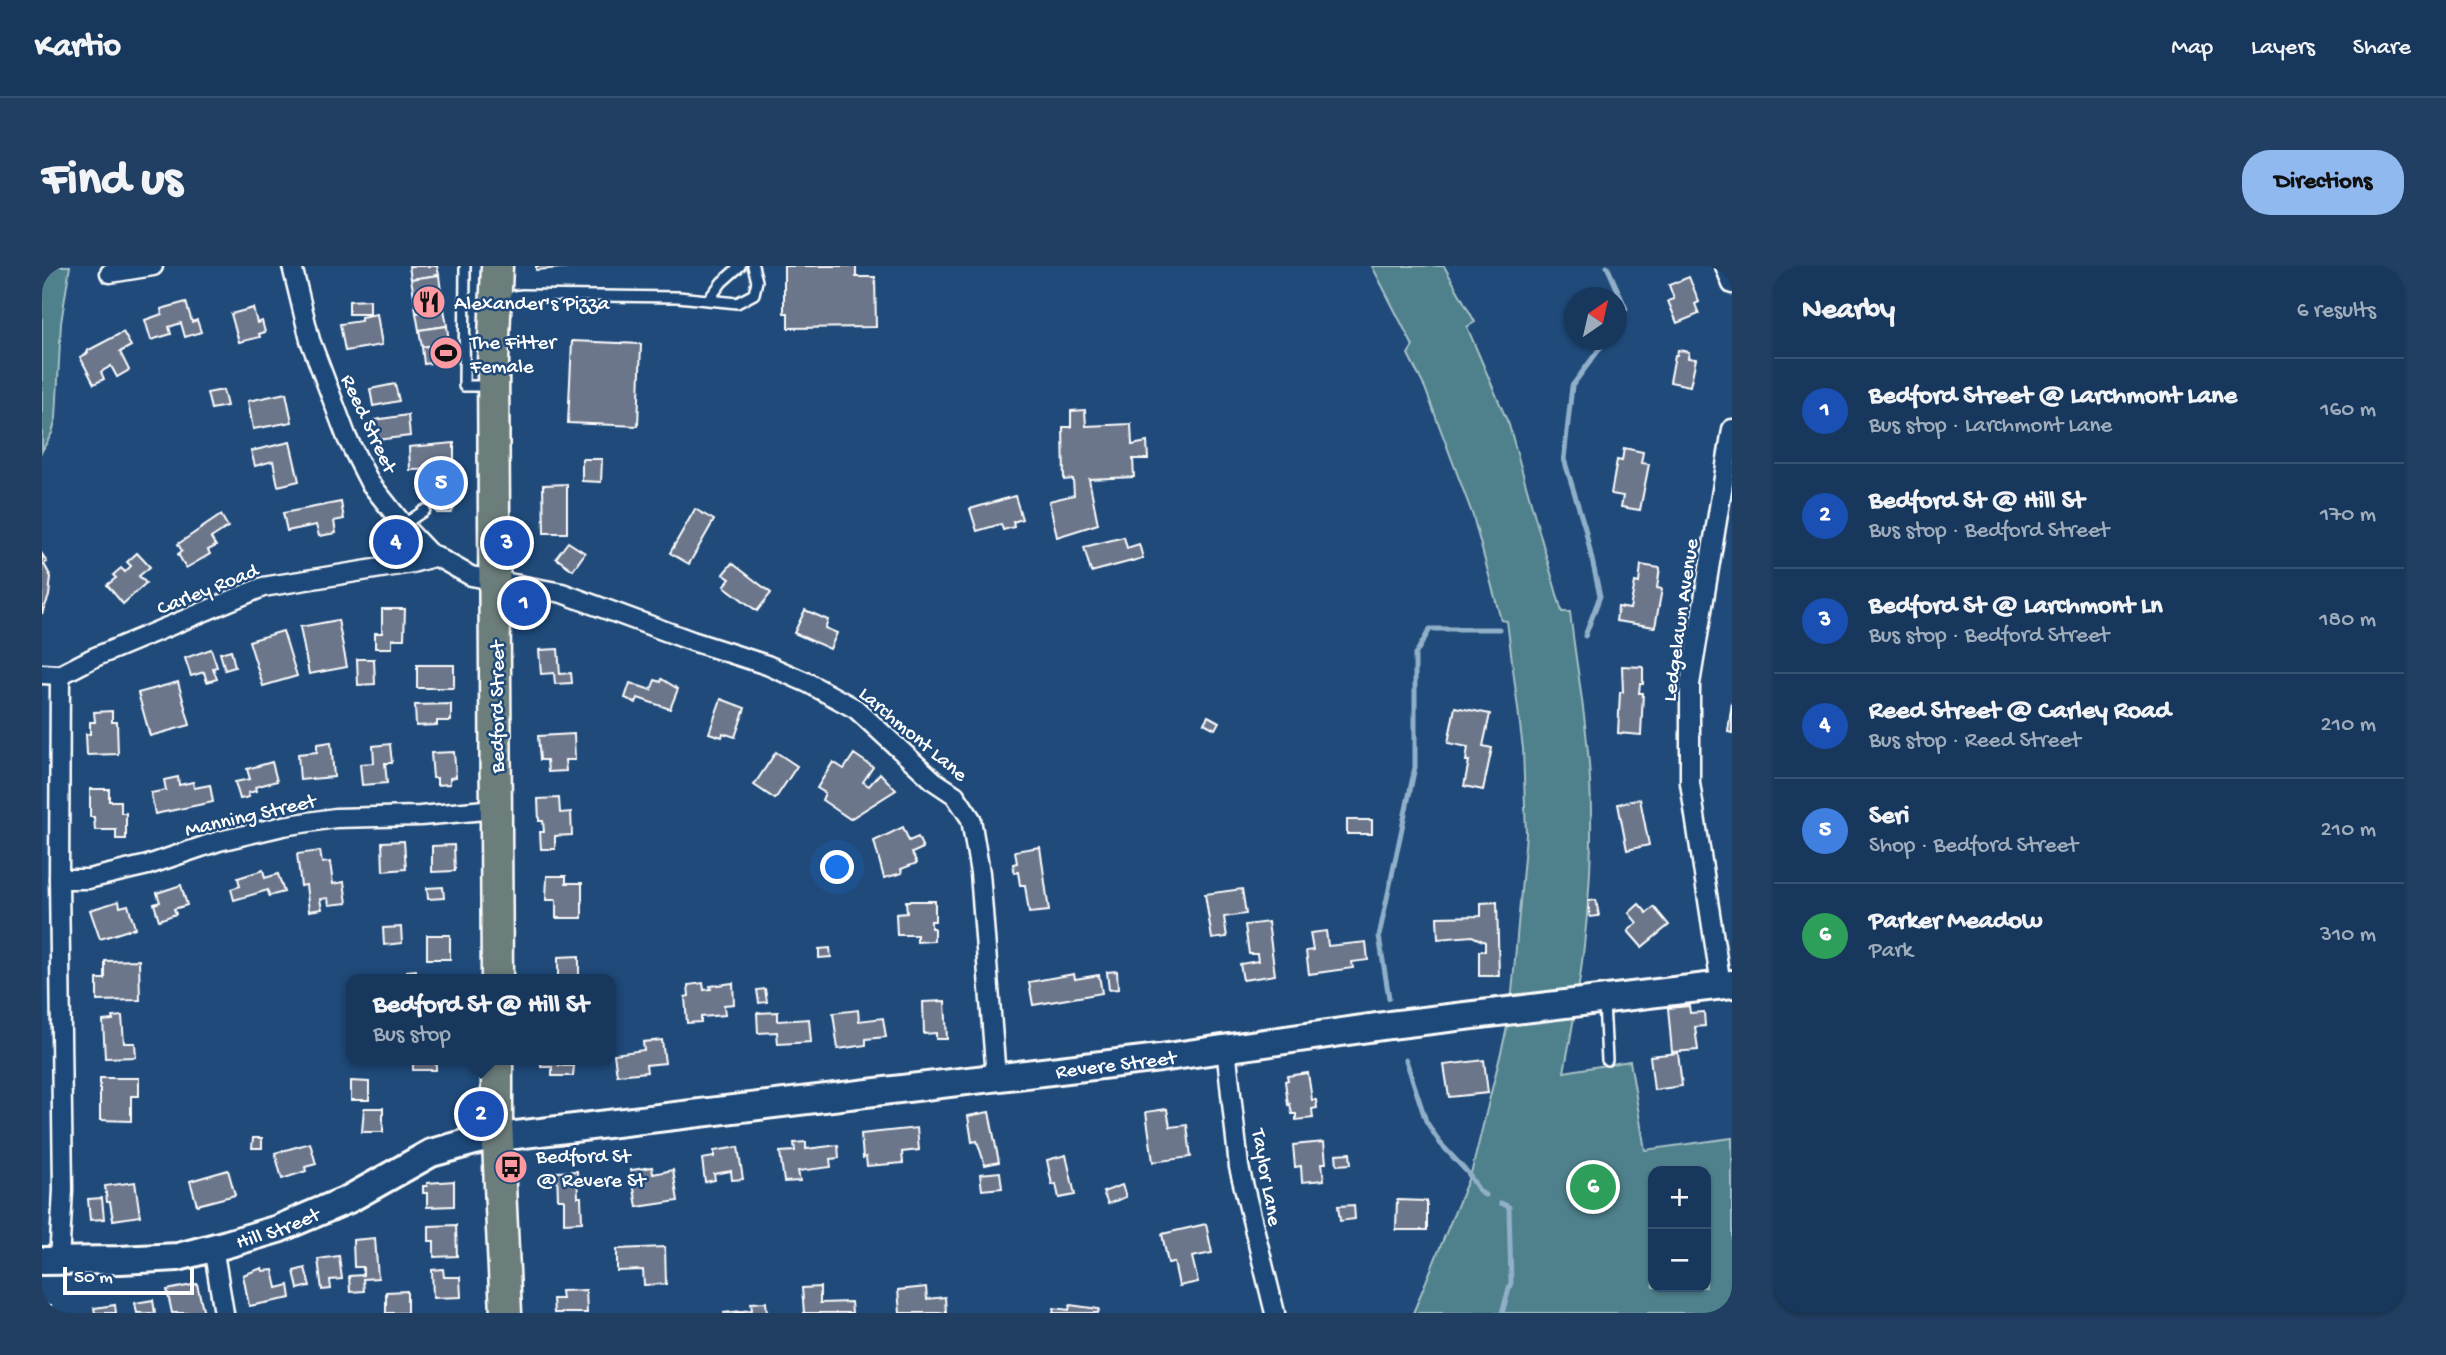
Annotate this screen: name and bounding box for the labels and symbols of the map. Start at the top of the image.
restaurant icon: Alexander's Pizza [410,283,448,321]
north arrow [1564,287,1627,350]
place label: Alexander's Pizza [454,293,611,318]
place label: The Fitter Female [469,332,557,381]
sports icon: The Fitter Female [427,334,465,372]
street label: Reed Street [333,371,402,480]
pin: 5 [418,457,464,509]
pin: 4 [373,516,419,568]
pin: 3 [484,517,530,569]
street label: Ledgelawn Avenue [1659,536,1706,704]
street label: Carley Road [154,559,264,623]
pin: 1 [501,577,547,629]
street label: Bedford Street [487,639,512,774]
street label: Larchmont Lane [852,683,972,789]
street label: Manning Street [183,790,321,845]
your location [820,850,854,884]
street label: Revere Street [1054,1046,1180,1086]
pin: 2 [458,1088,504,1140]
street label: Taylor Lane [1244,1126,1286,1229]
place label: Bedford St @ Revere St [535,1146,648,1195]
bus stop icon: Bedford St @ Revere St [492,1148,530,1186]
pin: 6 [1570,1161,1616,1213]
street label: Hill Street [234,1203,327,1257]
scale bar [63,1264,194,1296]

